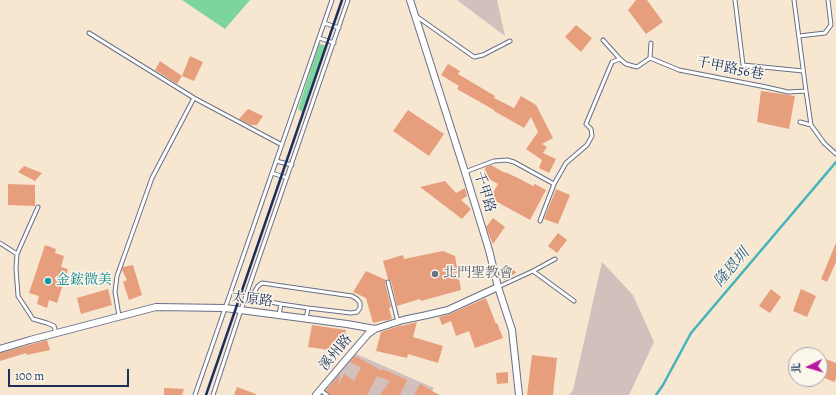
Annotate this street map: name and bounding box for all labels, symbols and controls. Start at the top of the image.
street label: 千甲路56巷 [695,54,765,84]
street label: 千甲路 [470,169,498,215]
water label: 隆恩圳 [711,245,753,291]
place label: 北門聖教會 [443,266,513,282]
marker: 北門聖教會 [430,269,440,279]
place label: 金鋐微美 [56,273,112,289]
marker: 金鋐微美 [43,276,53,286]
street label: 太原路 [230,289,274,311]
street label: 溪州路 [316,332,356,374]
north arrow [788,347,828,387]
scale bar [10,361,131,387]
text: 北 [789,362,804,374]
text: 100 m [15,368,44,384]

